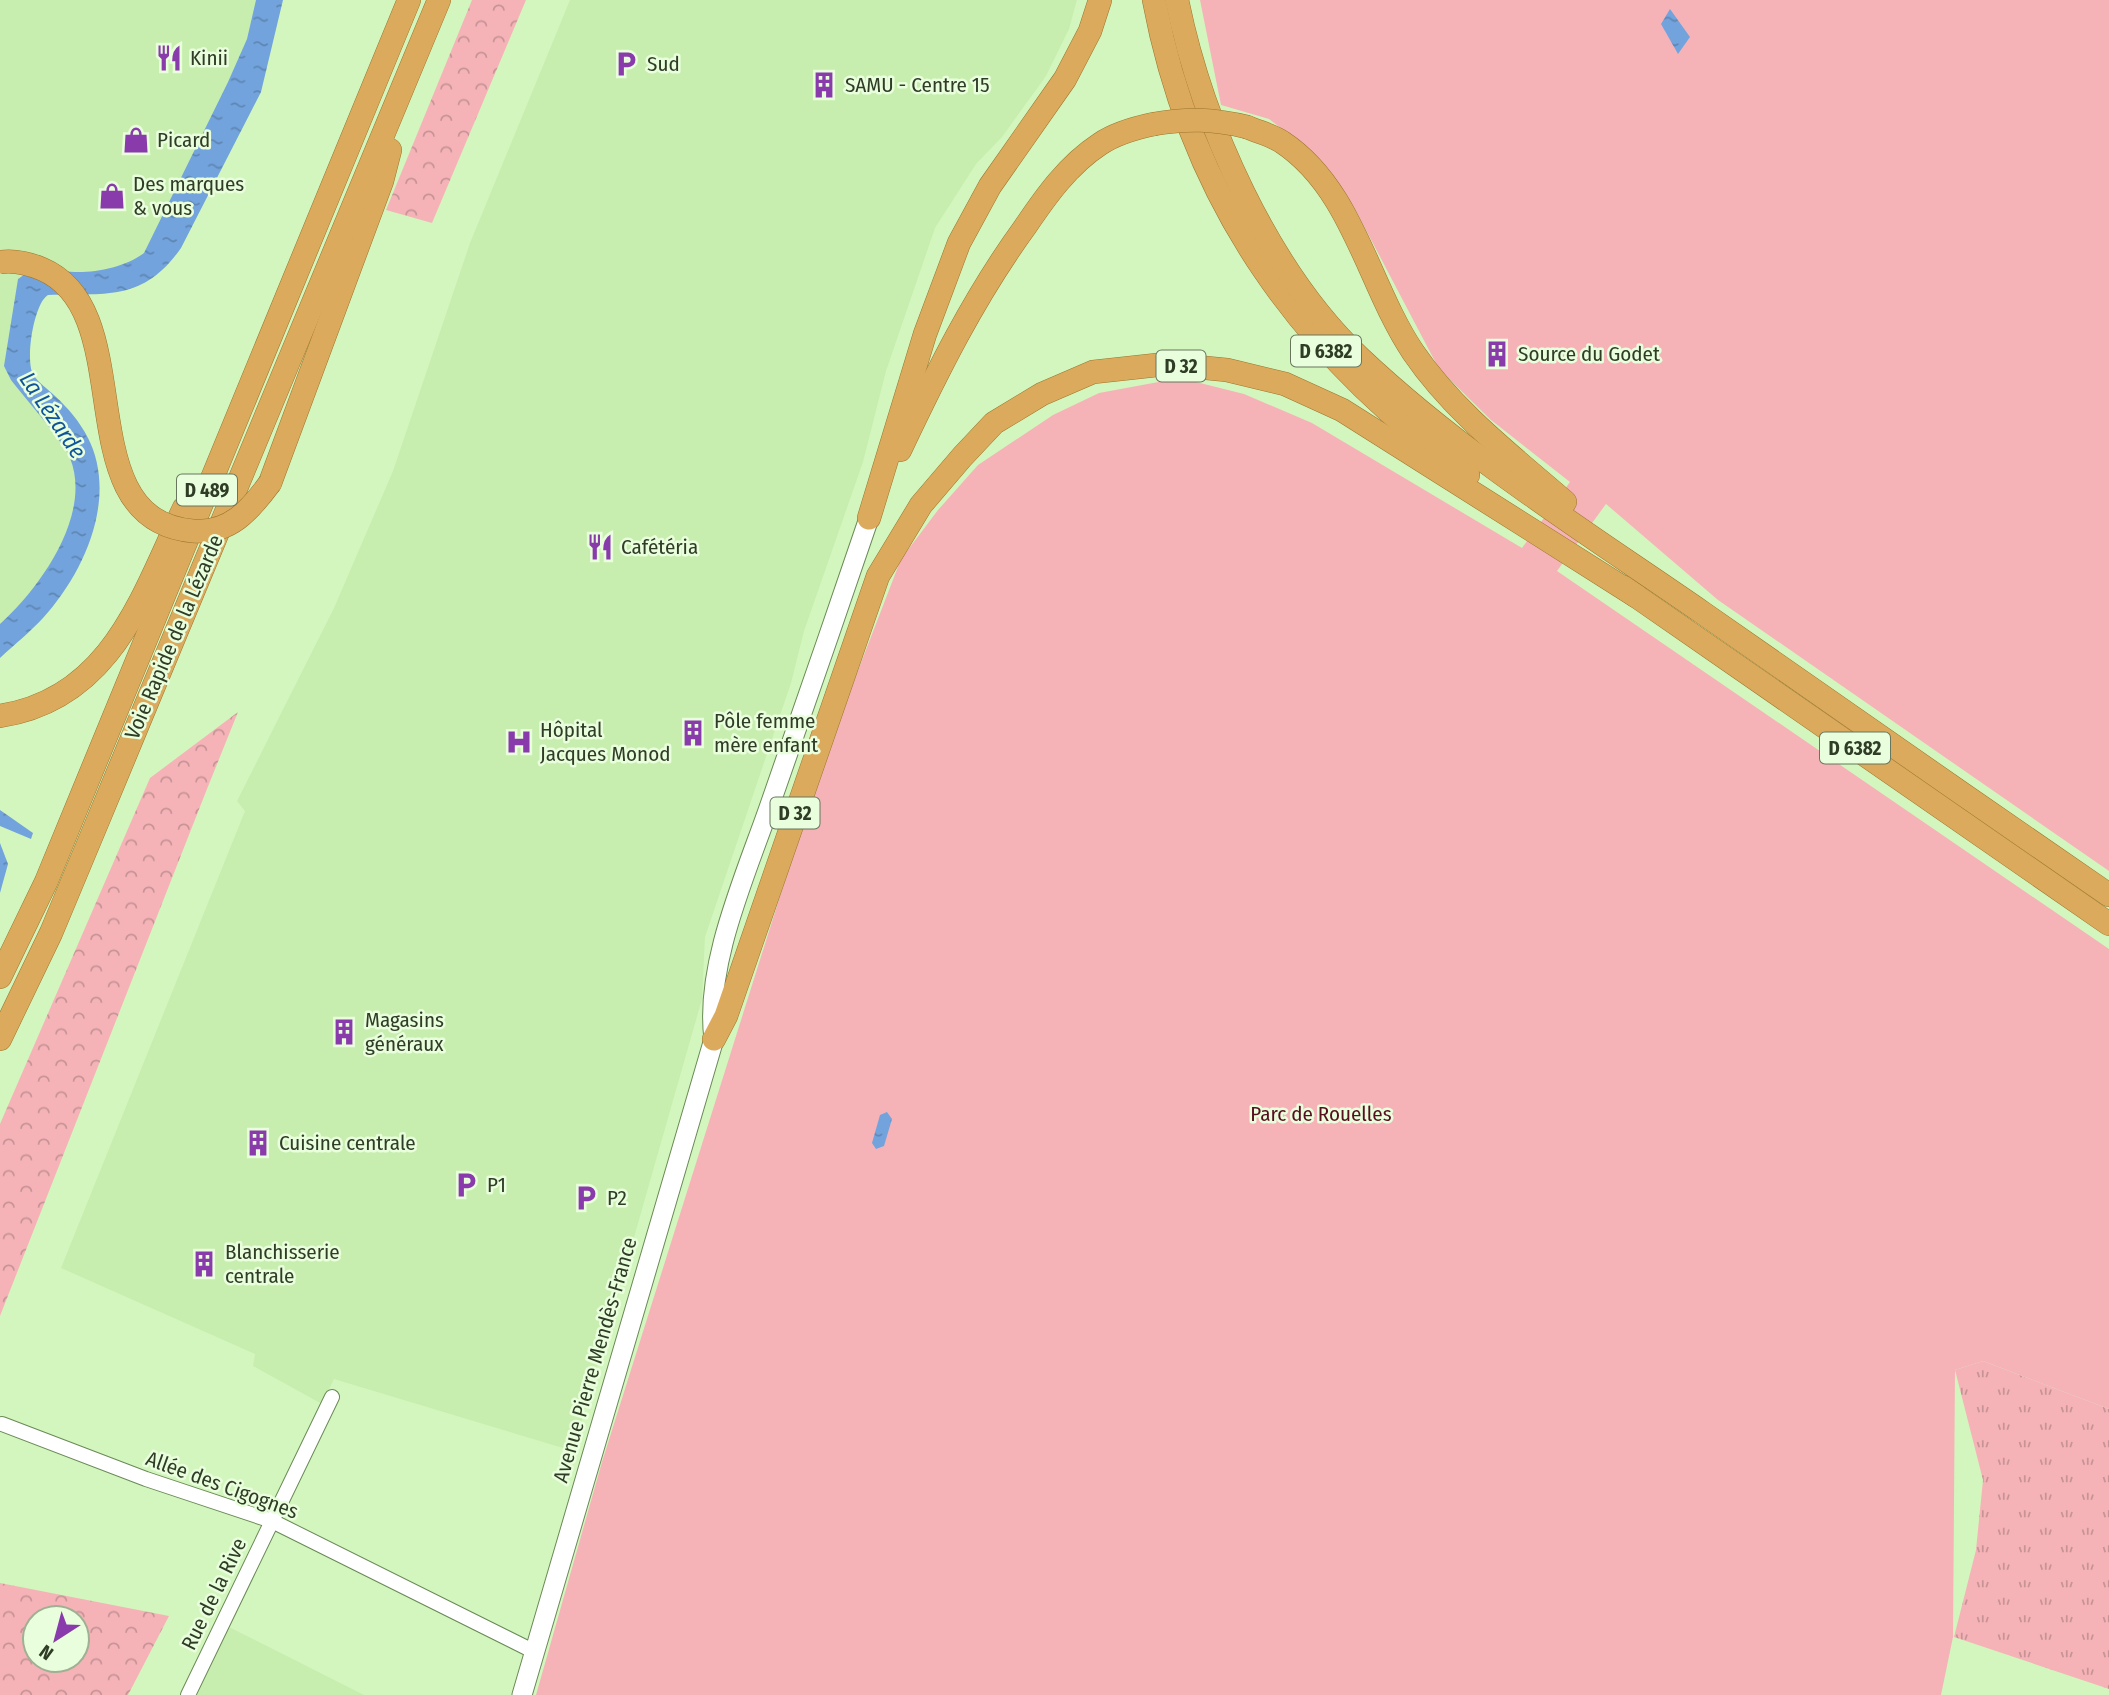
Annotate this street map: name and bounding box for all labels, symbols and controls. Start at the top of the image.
restaurant icon: Kinii [154,43,184,73]
place label: Kinii [190,45,228,71]
parking icon: Sud [611,49,641,79]
place label: Sud [647,51,680,77]
building icon: SAMU - Centre 15 [809,70,839,100]
place label: SAMU - Centre 15 [845,72,990,98]
shop icon: Picard [121,125,151,155]
place label: Picard [157,127,210,153]
place label: Des marques & vous [133,171,244,221]
shop icon: Des marques & vous [97,181,127,211]
road number: D 6382 [1291,336,1361,366]
building icon: Source du Godet [1482,339,1512,369]
place label: Source du Godet [1518,341,1660,367]
road number: D 32 [1156,350,1206,382]
water label: La Lézarde [14,366,92,464]
road number: D 489 [177,475,237,505]
street label: Voie Rapide de la Lézarde [119,531,229,743]
restaurant icon: Cafétéria [585,532,615,562]
place label: Cafétéria [621,534,698,560]
place label: Pôle femme mère enfant [714,708,818,758]
place label: Hôpital Jacques Monod [540,717,670,767]
building icon: Pôle femme mère enfant [678,718,708,748]
hospital icon: Hôpital Jacques Monod [504,727,534,757]
road number: D 6382 [1820,733,1890,764]
road number: D 32 [770,798,820,828]
place label: Magasins généraux [365,1007,444,1057]
building icon: Magasins généraux [329,1017,359,1047]
park label: Parc de Rouelles [1250,1101,1392,1127]
building icon: Cuisine centrale [243,1128,273,1158]
place label: Cuisine centrale [279,1130,416,1156]
parking icon: P1 [451,1170,481,1200]
place label: P1 [487,1172,506,1198]
parking icon: P2 [571,1183,601,1213]
place label: P2 [607,1185,627,1211]
street label: Avenue Pierre Mendès-France [547,1234,643,1486]
place label: Blanchisserie centrale [225,1239,340,1289]
building icon: Blanchisserie centrale [189,1249,219,1279]
street label: Allée des Cigognes [142,1445,302,1525]
street label: Rue de la Rive [176,1534,252,1654]
north arrow [21,1604,91,1674]
text: N [35,1640,58,1665]

